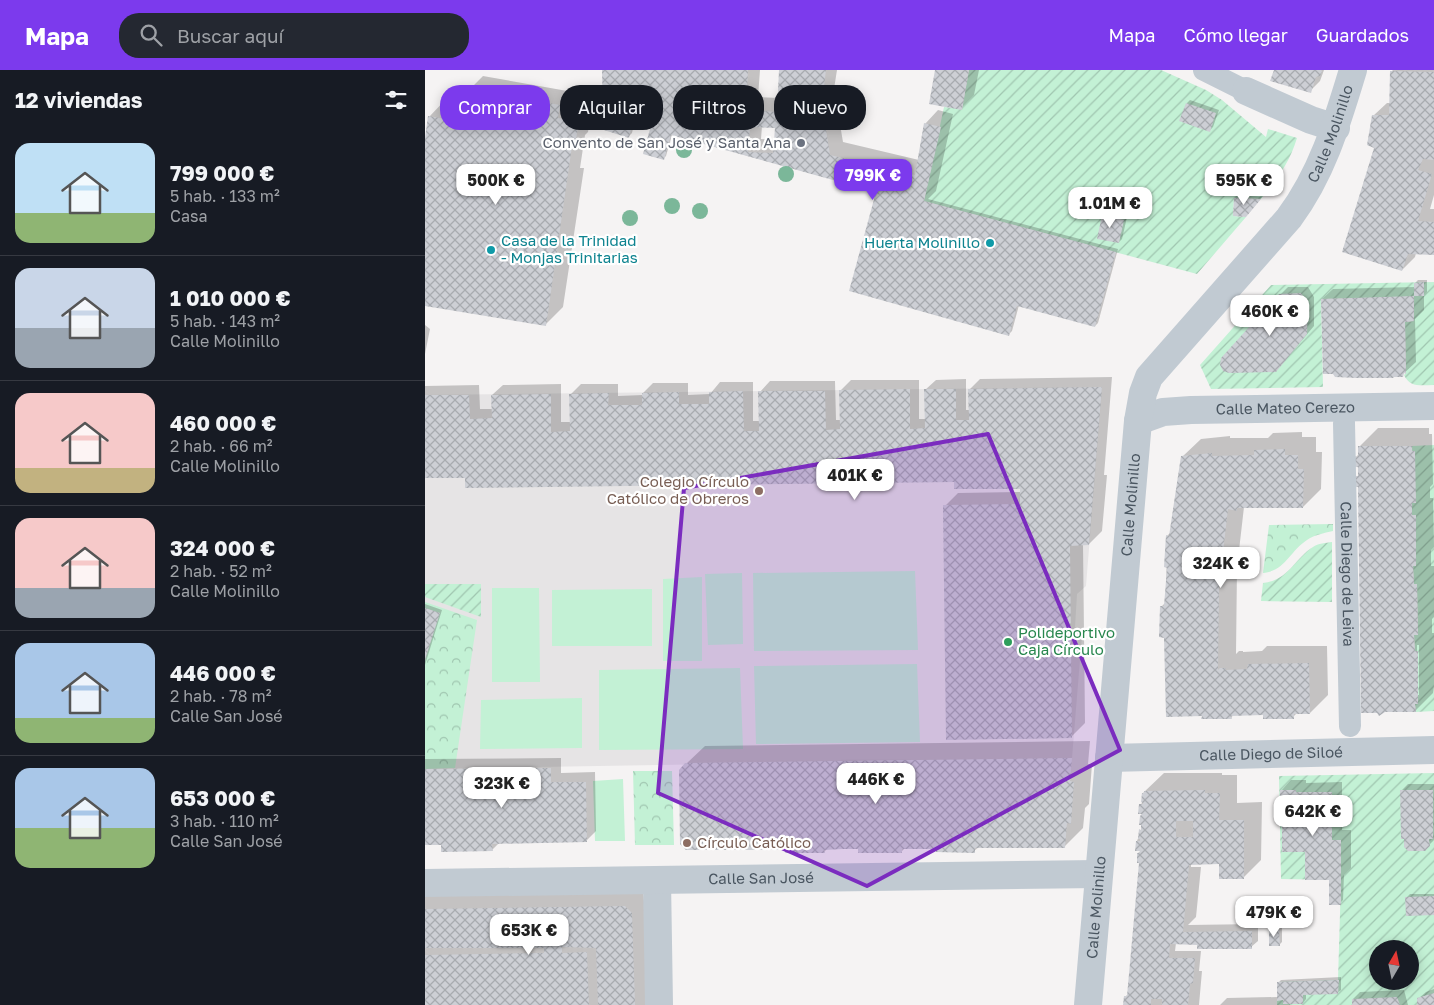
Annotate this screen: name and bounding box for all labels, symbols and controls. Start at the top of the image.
search box [119,13,469,58]
text: Mapa [25,21,89,50]
icon: search [137,21,165,49]
text: Buscar aquí [177,24,284,47]
text: Mapa [1109,24,1155,46]
text: Cómo llegar [1183,24,1288,46]
text: Guardados [1316,24,1409,46]
street label: Calle Molinillo [1303,83,1356,185]
chip: Comprar [440,85,550,130]
chip: Alquilar [560,85,663,130]
chip: Filtros [673,85,764,130]
chip: Nuevo [774,85,866,130]
icon: filters [382,86,410,114]
text: 12 viviendas [15,87,143,113]
place label: Convento de San José y Santa Ana [543,133,791,151]
marker: Convento de San José y Santa Ana [795,137,807,149]
pin: 799K € [832,158,914,201]
text: 799 000 € [170,160,274,186]
icon: home [55,163,115,223]
pin: 500K € [455,164,537,206]
pin: 595K € [1203,164,1285,206]
text: 799K € [845,165,901,185]
text: 500K € [467,170,525,190]
text: 595K € [1216,170,1272,190]
text: 5 hab. · 133 m² [170,186,280,206]
pin: 1.01M € [1064,186,1156,229]
text: 1.01M € [1079,193,1141,213]
text: Casa [170,206,207,226]
place label: Casa de la Trinidad - Monjas Trinitarias [501,231,638,266]
place label: Huerta Molinillo [864,233,980,251]
marker: Huerta Molinillo [984,237,996,249]
marker: Casa de la Trinidad - Monjas Trinitarias [485,244,497,256]
text: 1 010 000 € [170,285,290,311]
icon: home [55,288,115,348]
pin: 460K € [1229,294,1311,337]
text: 460K € [1241,301,1299,321]
text: 5 hab. · 143 m² [170,311,280,331]
text: Calle Molinillo [170,331,280,351]
street label: Calle Mateo Cerezo [1216,397,1355,418]
text: 460 000 € [170,410,276,436]
icon: home [55,413,115,473]
text: 2 hab. · 66 m² [170,436,273,456]
street label: Calle Molinillo [1116,453,1143,557]
text: Calle Molinillo [170,456,280,476]
pin: 401K € [814,458,896,501]
text: 401K € [827,465,883,485]
place label: Colegio Círculo Católico de Obreros [607,472,749,507]
marker: Colegio Círculo Católico de Obreros [753,485,765,497]
street label: Calle Diego de Leiva [1338,501,1358,647]
text: 324 000 € [170,535,275,561]
icon: home [55,538,115,598]
pin: 324K € [1180,546,1262,589]
text: 324K € [1193,553,1249,573]
text: 2 hab. · 52 m² [170,561,272,581]
text: Calle Molinillo [170,581,280,601]
place label: Polideportivo Caja Círculo [1018,623,1115,658]
marker: Polideportivo Caja Círculo [1002,636,1014,648]
text: 446 000 € [170,660,276,686]
icon: home [55,663,115,723]
text: 2 hab. · 78 m² [170,686,271,706]
text: Calle San José [170,706,283,726]
street label: Calle Diego de Siloé [1199,742,1343,764]
pin: 446K € [835,762,917,805]
pin: 323K € [461,766,543,809]
text: 446K € [847,769,905,789]
text: 323K € [474,773,530,793]
text: 653 000 € [170,785,275,811]
icon: home [55,788,115,848]
pin: 642K € [1272,794,1354,837]
text: 642K € [1285,801,1341,821]
text: 3 hab. · 110 m² [170,811,279,831]
text: Calle San José [170,831,283,851]
place label: Círculo Católico [697,833,811,851]
marker: Círculo Católico [681,837,693,849]
street label: Calle Molinillo [1082,855,1109,959]
street label: Calle San José [708,868,814,887]
pin: 479K € [1233,896,1315,938]
text: 479K € [1246,902,1302,922]
pin: 653K € [488,914,570,956]
text: 653K € [501,920,557,940]
north arrow [1369,940,1419,990]
map controls [1369,940,1419,990]

